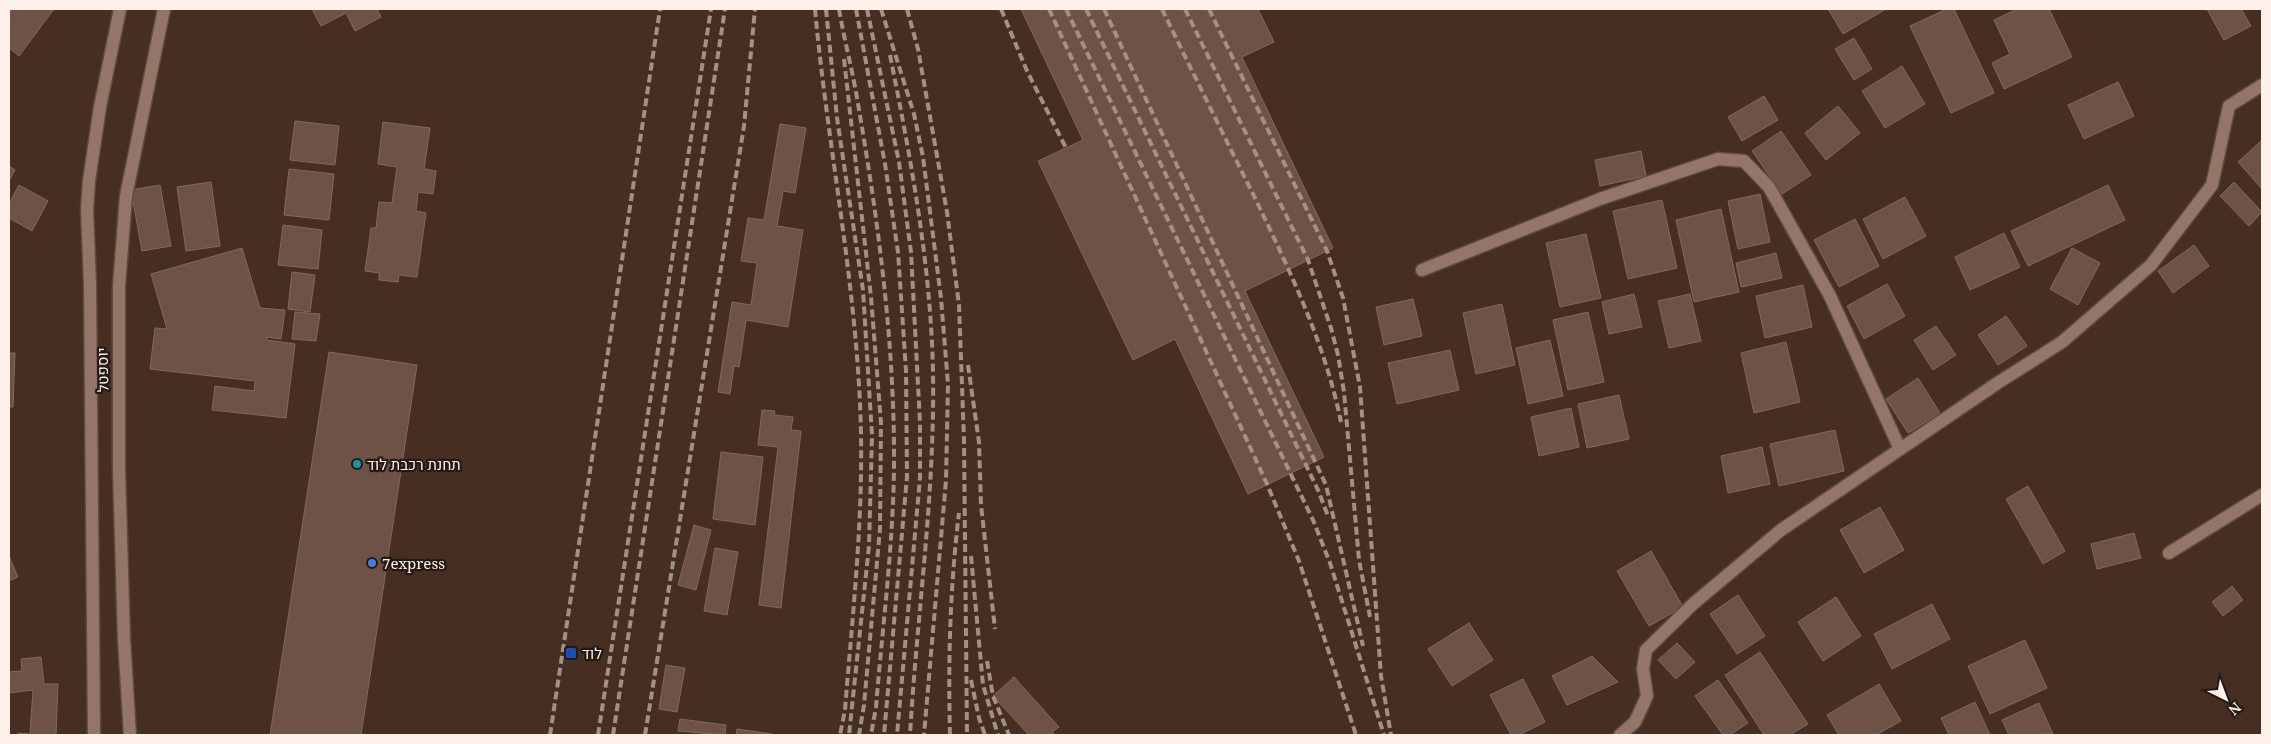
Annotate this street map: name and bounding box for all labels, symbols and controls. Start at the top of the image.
street label: יוספטל [92,347,112,393]
place label: תחנת רכבת לוד [367,454,461,474]
marker: תחנת רכבת לוד [351,458,363,470]
place label: 7express [382,553,445,573]
marker: 7express [366,557,378,569]
place label: לוד [582,643,602,663]
marker: לוד [564,646,578,660]
north arrow [2201,674,2251,724]
text: N [2225,698,2245,720]

